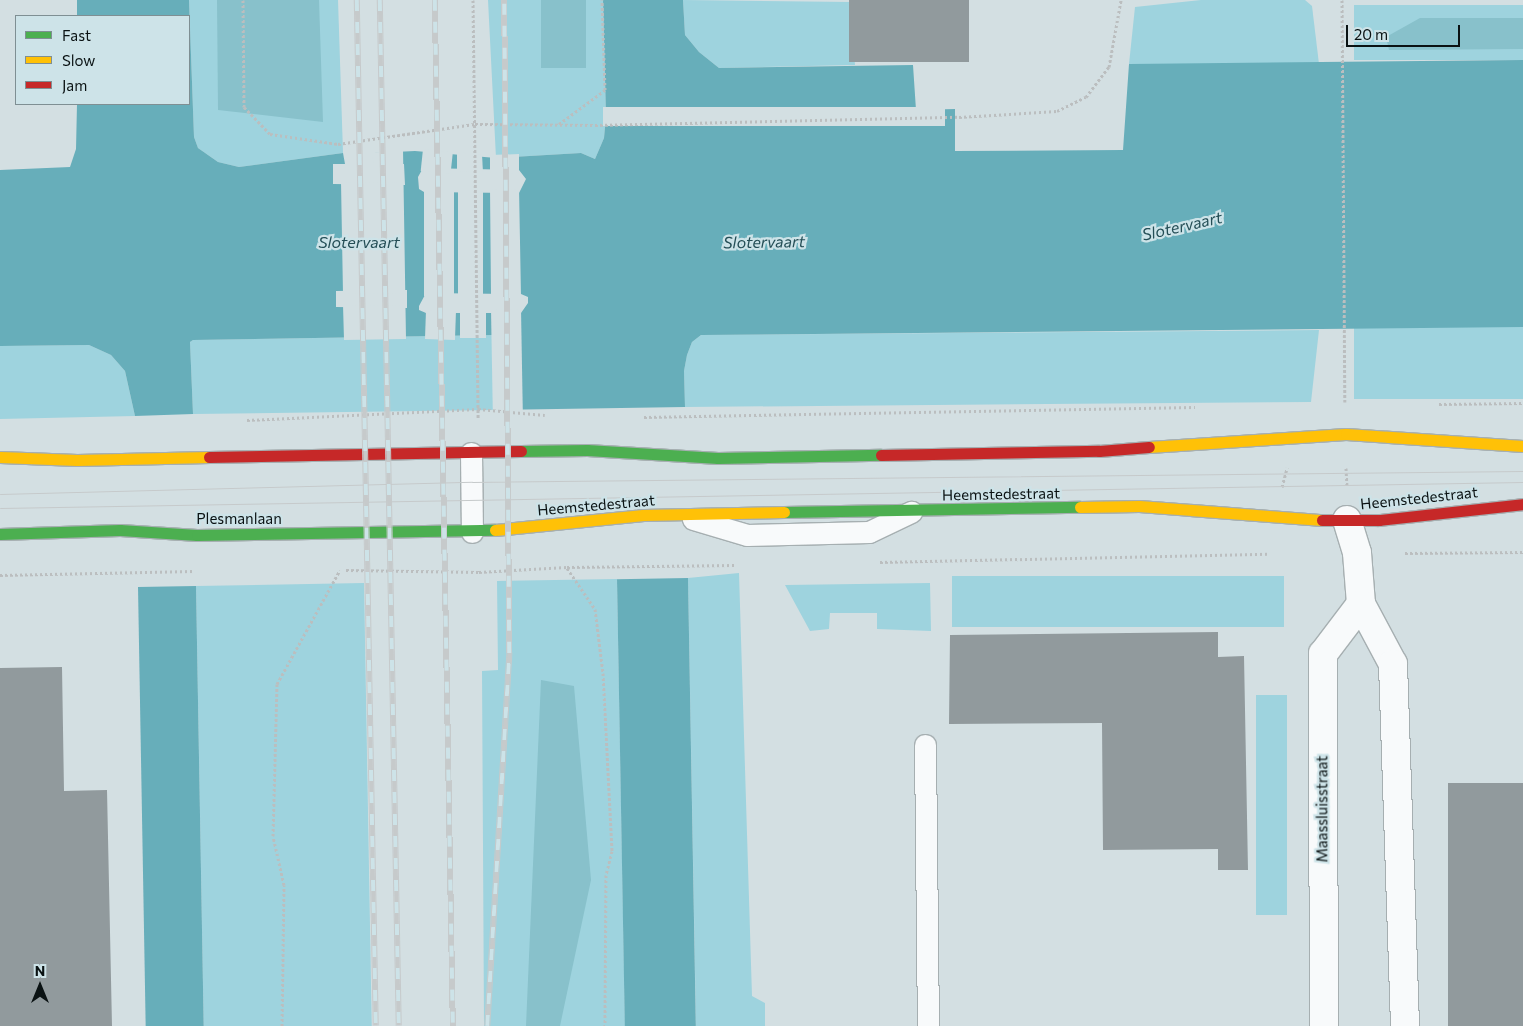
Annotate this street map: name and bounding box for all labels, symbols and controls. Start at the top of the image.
legend [15,15,190,105]
scale bar [1348,15,1462,47]
text: 20 m [1354,25,1388,43]
text: Fast [62,26,91,44]
text: Slow [62,51,95,69]
text: Jam [62,76,87,94]
water label: Slotervaart [1140,207,1224,245]
water label: Slotervaart [318,232,400,252]
water label: Slotervaart [723,232,805,252]
street label: Heemstedestraat [1359,483,1479,513]
street label: Heemstedestraat [942,484,1060,504]
street label: Heemstedestraat [536,491,656,519]
street label: Plesmanlaan [196,510,282,528]
street label: Maassluisstraat [1313,756,1331,862]
north arrow [15,961,65,1011]
text: N [35,962,45,979]

